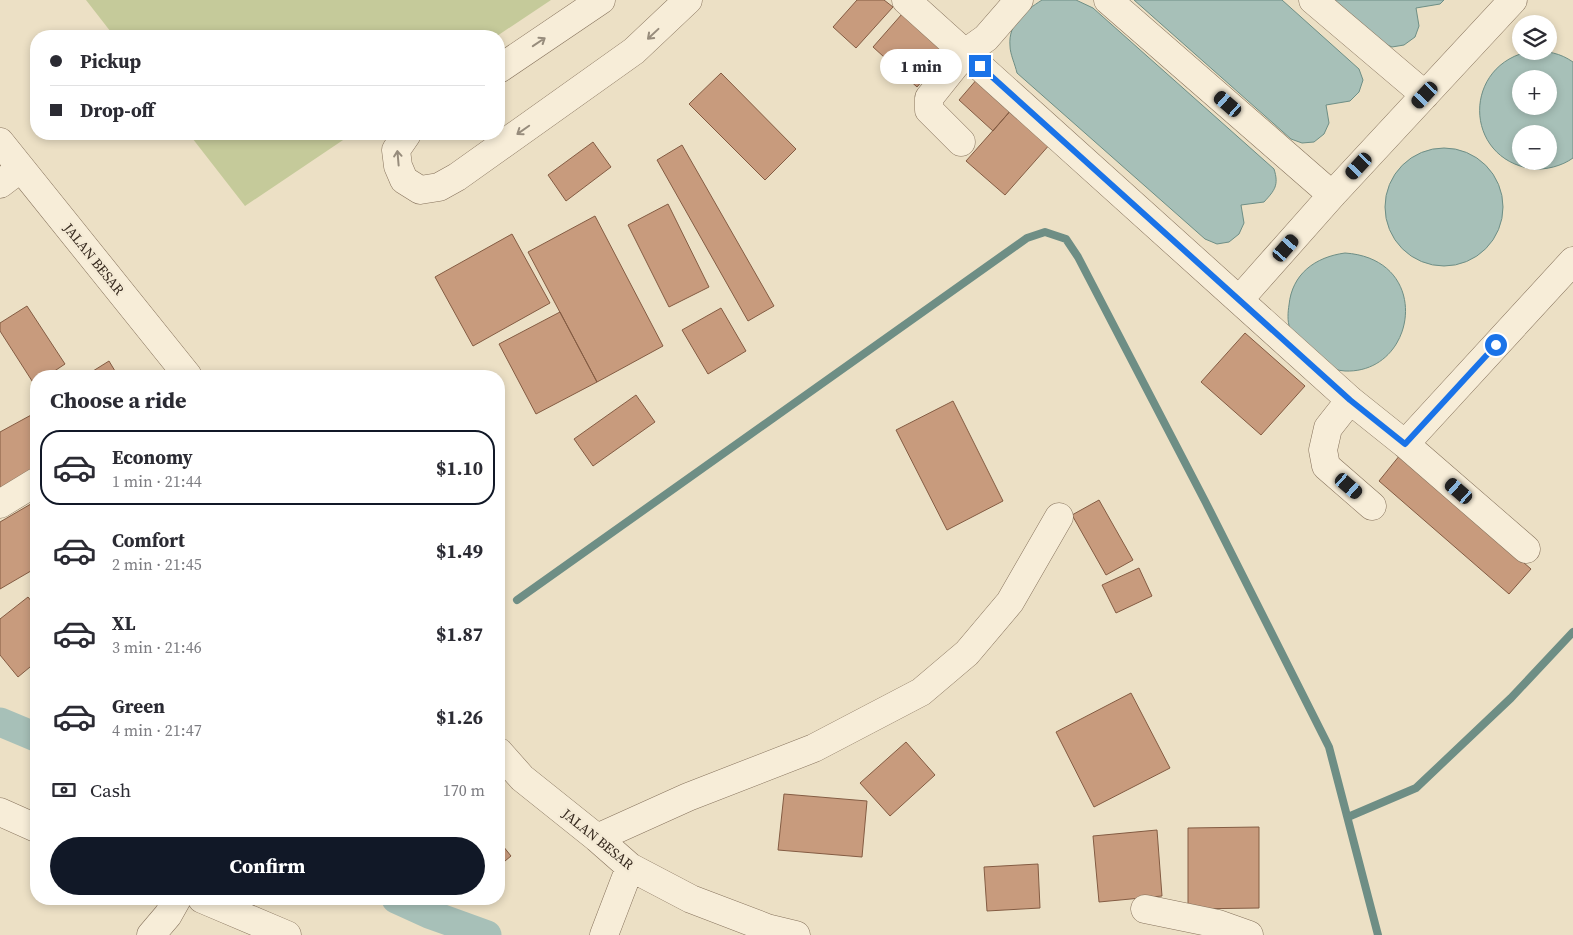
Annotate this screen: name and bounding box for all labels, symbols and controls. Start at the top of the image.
map controls [1512,15,1557,170]
button: layers [1512,15,1557,60]
one-way arrow [647,28,659,40]
one-way arrow [532,37,546,47]
text: Pickup [80,48,141,74]
callout: 1 min [880,48,962,84]
text: 1 min [900,55,942,77]
route end [969,55,991,77]
button: + [1512,70,1557,115]
car [1409,79,1440,111]
car [1211,88,1244,120]
text: Drop-off [80,97,154,123]
one-way arrow [516,125,530,136]
button: − [1512,125,1557,170]
car [1343,150,1374,182]
one-way arrow [393,151,402,167]
street label: JALAN BESAR [58,218,129,299]
car [1270,232,1301,264]
route start [1485,334,1507,356]
text: Choose a ride [50,385,187,415]
text: Economy [112,444,193,470]
icon: car [52,445,97,490]
text: $1.10 [436,455,483,481]
text: 1 min · 21:44 [112,470,202,492]
car [1332,470,1365,502]
car [1442,475,1475,507]
text: Comfort [112,527,185,553]
icon: car [52,528,97,573]
text: $1.49 [436,538,483,564]
text: 2 min · 21:45 [112,553,202,575]
text: XL [112,610,135,636]
icon: car [52,611,97,656]
text: $1.87 [436,621,483,647]
text: 3 min · 21:46 [112,636,202,658]
text: Green [112,693,165,719]
icon: car [52,694,97,739]
text: $1.26 [436,704,483,730]
text: 4 min · 21:47 [112,719,202,741]
icon: cash [50,776,78,804]
text: Cash [90,777,131,803]
text: 170 m [443,779,485,801]
street label: JALAN BESAR [557,803,638,874]
button: Confirm [50,837,485,895]

